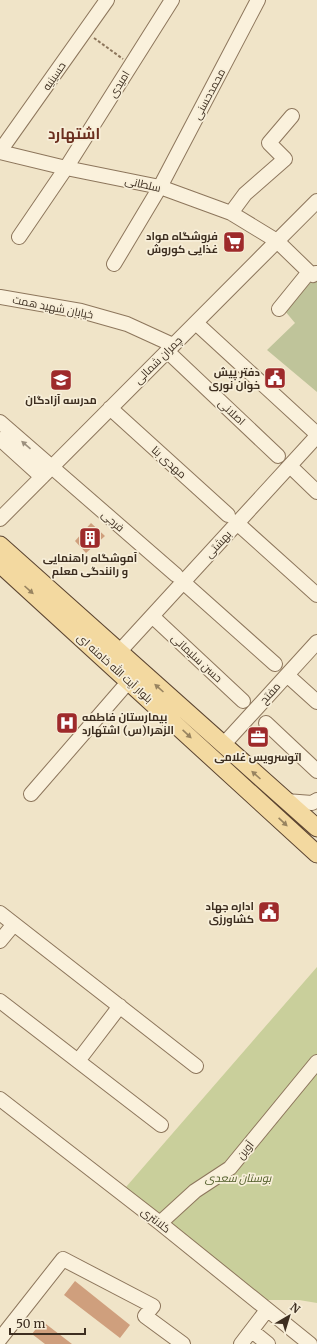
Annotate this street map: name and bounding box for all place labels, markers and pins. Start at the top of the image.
place label: فروشگاه مواد غذایی کوروش [146,229,218,257]
supermarket icon: فروشگاه مواد غذایی کوروش [221,229,247,255]
place label: دفتر پیش خوان نوری [209,365,260,393]
public building icon: دفتر پیش خوان نوری [262,365,288,391]
school or university icon: مدرسه آزادگان [48,367,74,393]
place label: مدرسه آزادگان [25,393,97,407]
building icon: آموشگاه راهنمایی و رانندگی معلم [77,525,103,551]
place label: آموشگاه راهنمایی و رانندگی معلم [43,551,138,579]
hospital icon: بیمارستان فاطمه الزهرا(س) اشتهارد [54,710,80,736]
place label: بیمارستان فاطمه الزهرا(س) اشتهارد [82,710,174,738]
office icon: اتوسرویس غلامی [245,724,271,750]
place label: اتوسرویس غلامی [214,750,302,765]
place label: اداره جهاد کشاورزی [206,899,254,927]
public building icon: اداره جهاد کشاورزی [256,899,282,925]

